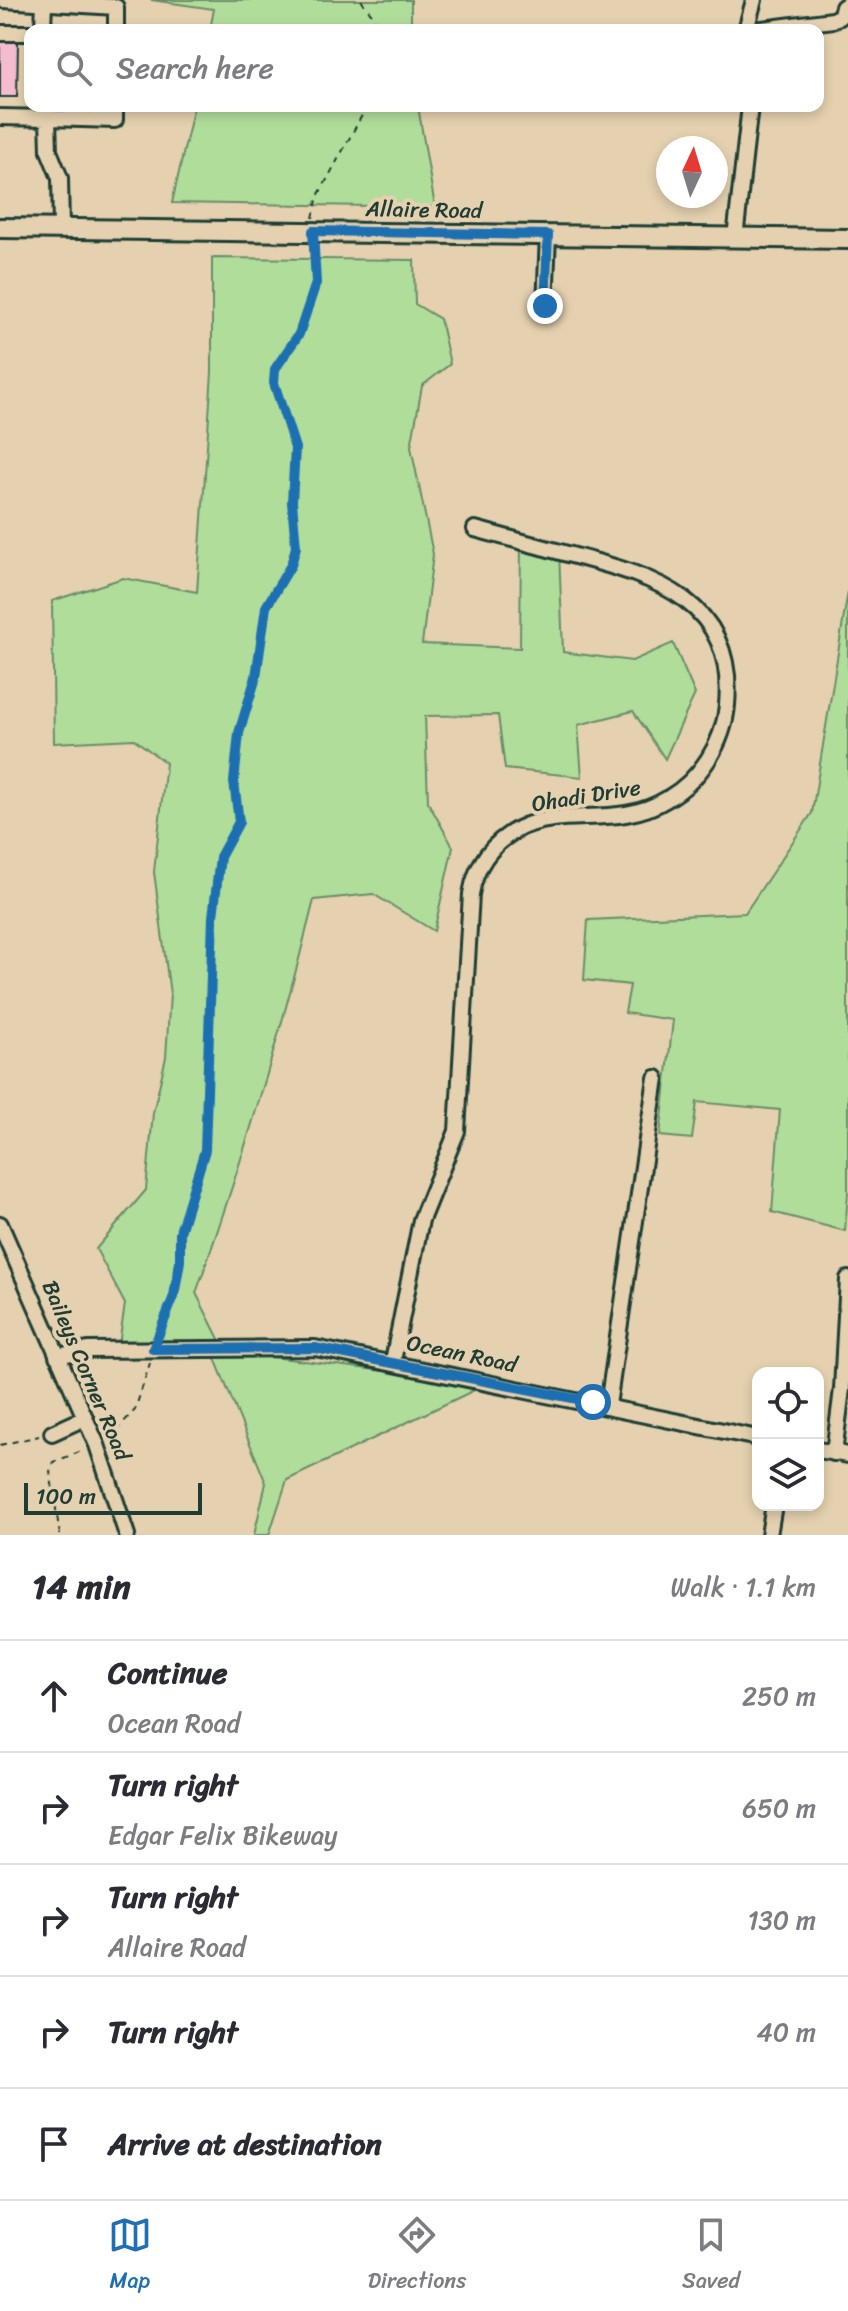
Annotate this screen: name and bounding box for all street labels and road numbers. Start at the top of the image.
street label: Allaire Road [364,189,484,230]
street label: Ohadi Drive [529,768,643,823]
street label: Baileys Corner Road [31,1274,143,1468]
street label: Ocean Road [403,1323,522,1385]

